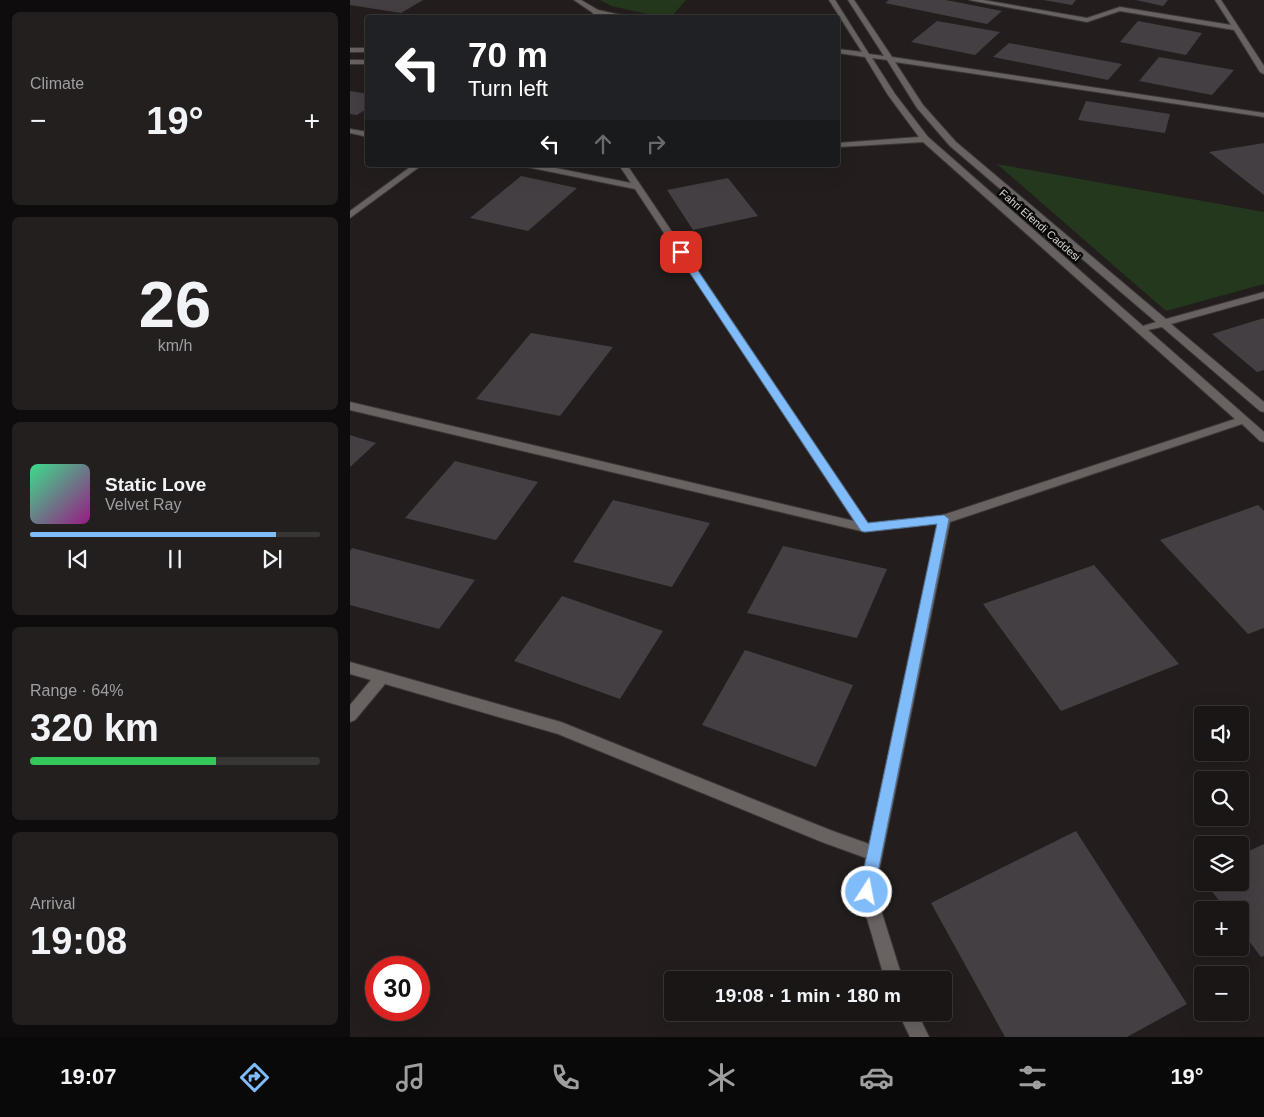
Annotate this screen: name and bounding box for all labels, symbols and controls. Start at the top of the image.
icon: left [385,35,450,100]
text: 70 m [468,35,548,74]
text: Climate [30,75,84,92]
text: Turn left [468,76,548,101]
text: 19° [146,100,204,142]
text: − [30,105,46,136]
text: + [304,105,320,136]
icon: left [536,130,564,158]
icon: ahead [589,130,617,158]
icon: right [642,130,670,158]
street label: Fahri Efendi Caddesi [997,187,1083,263]
pin [660,231,702,273]
icon: arrive [667,238,695,266]
text: 26 [139,268,211,341]
text: km/h [158,337,192,354]
text: Static Love [105,474,206,495]
text: Velvet Ray [105,496,181,513]
icon: previous [64,545,92,573]
icon: pause [161,545,189,573]
icon: next [258,545,286,573]
text: Range · 64% [30,682,123,699]
map controls [1194,706,1249,1021]
button: sound [1194,706,1249,761]
text: 320 km [30,707,159,749]
button: search [1194,771,1249,826]
button: layers [1194,836,1249,891]
position arrow [840,865,892,917]
text: Arrival [30,895,75,912]
button: + [1194,901,1249,956]
text: 19:08 [30,920,127,962]
speed limit sign: 30 [365,956,430,1021]
button: − [1194,966,1249,1021]
text: 19:08 · 1 min · 180 m [715,985,901,1006]
icon: directions [237,1060,272,1095]
icon: music [393,1060,428,1095]
icon: phone [548,1060,583,1095]
icon: climate [704,1060,739,1095]
icon: car [859,1060,894,1095]
icon: filters [1015,1060,1050,1095]
text: 19:07 [60,1064,117,1089]
text: 19° [1170,1064,1204,1089]

